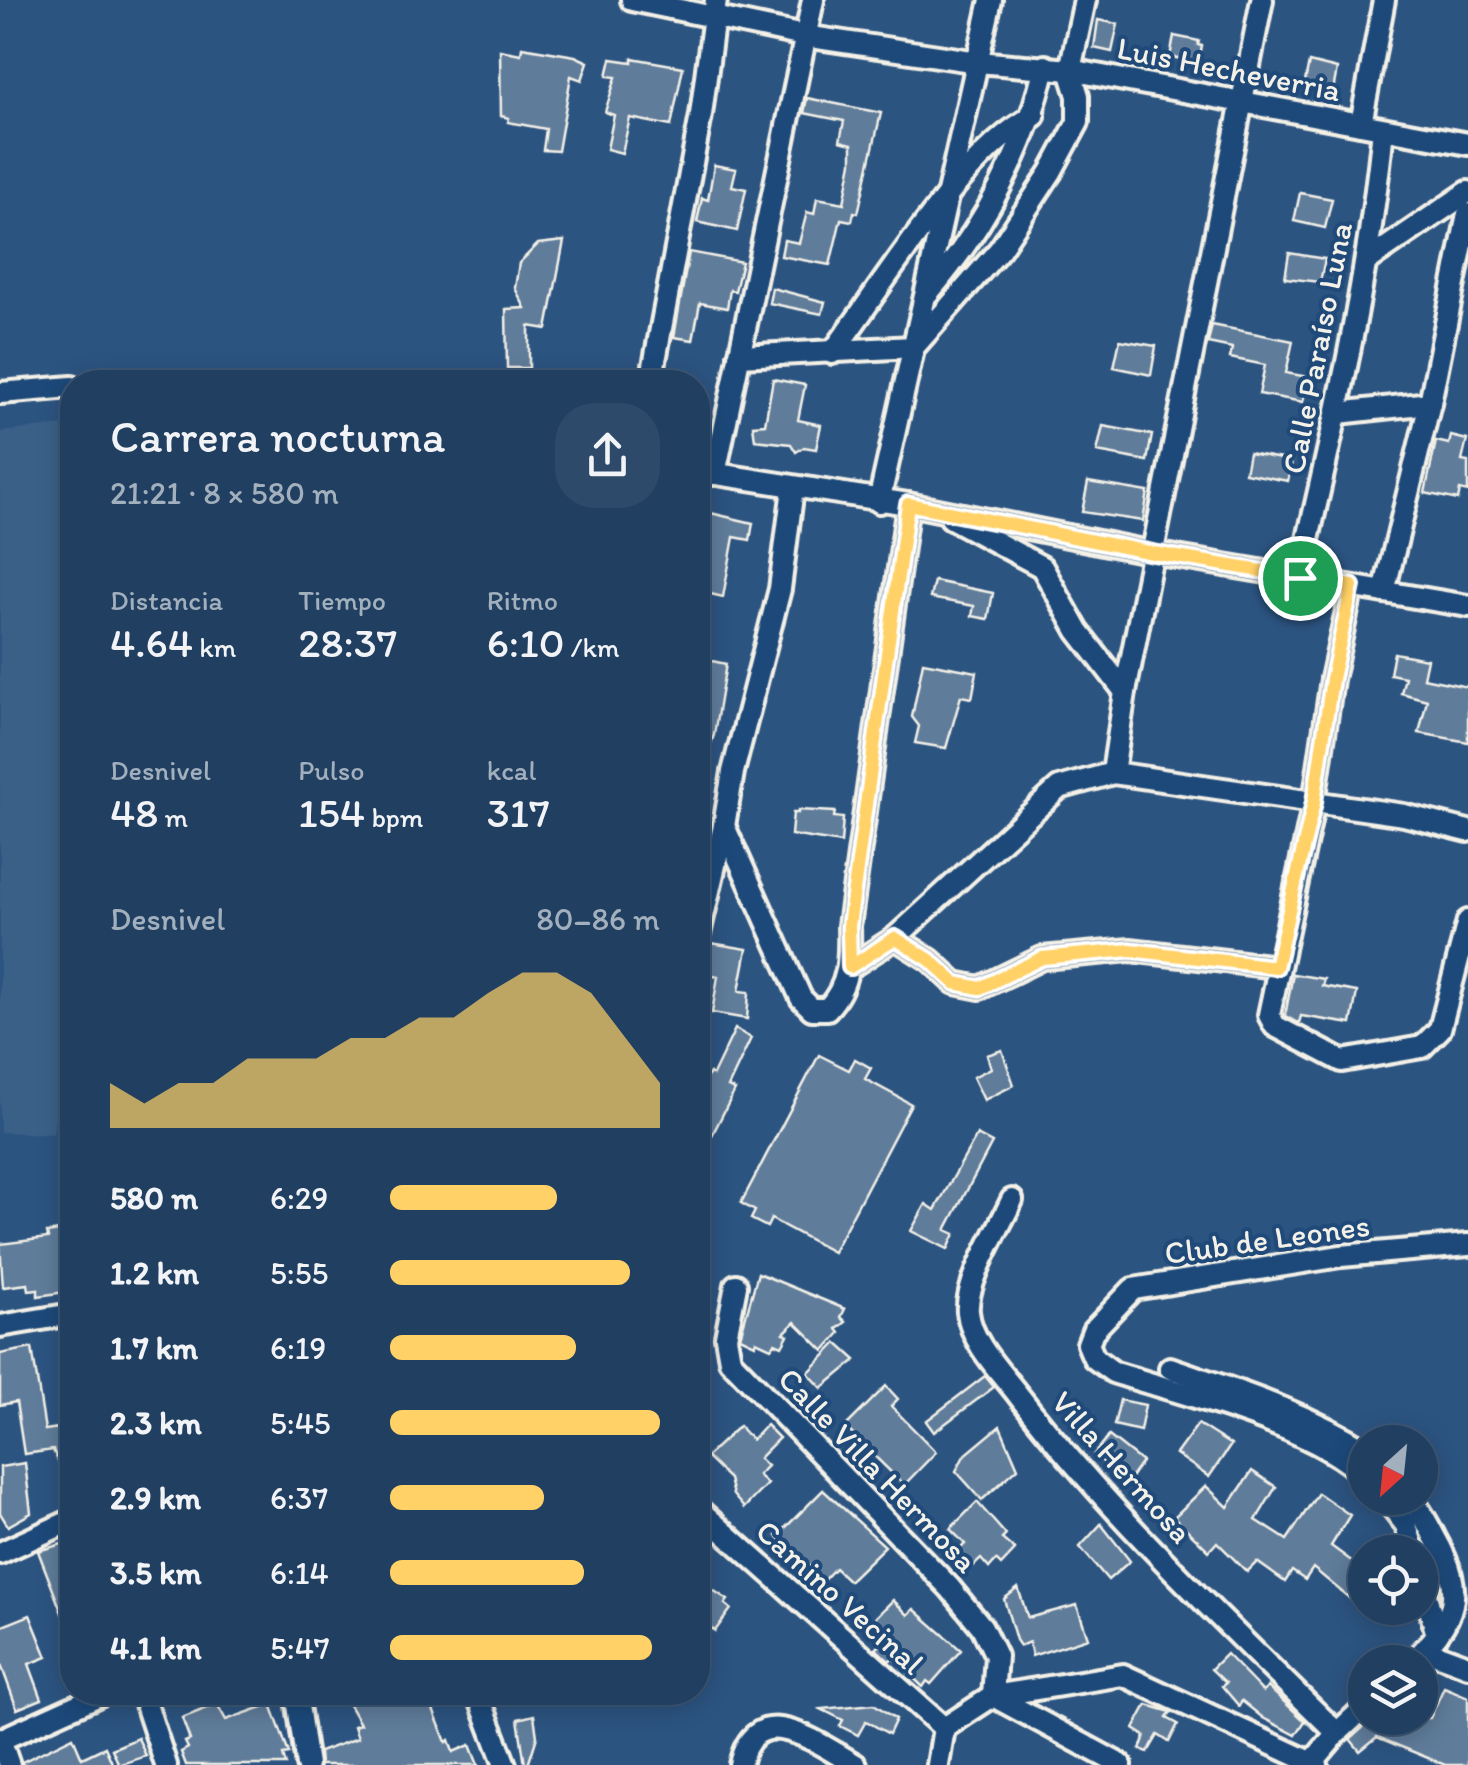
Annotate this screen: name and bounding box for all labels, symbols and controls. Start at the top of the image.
street label: Luis Hecheverria [1114,29,1344,109]
street label: Calle Paraíso Luna [1274,219,1360,477]
button: share [555,403,660,508]
text: Carrera nocturna [110,409,445,463]
text: 21:21 · 8 × 580 m [110,474,339,512]
pin [1258,536,1343,621]
icon: arrive [1273,551,1328,606]
text: Distancia [110,583,223,617]
text: Tiempo [298,583,386,617]
text: Ritmo [487,583,558,617]
text: 4.64 [110,617,193,668]
text: 28:37 [298,617,397,668]
text: 6:10 [487,617,565,668]
text: km [193,630,236,664]
text: /km [565,630,620,664]
text: Desnivel [110,753,211,787]
text: Pulso [298,753,364,787]
text: kcal [487,753,536,787]
text: 48 [110,787,158,838]
text: 154 [298,787,365,838]
text: 317 [487,787,550,838]
text: m [158,800,188,834]
text: bpm [365,800,423,834]
text: Desnivel [110,900,225,938]
text: 80–86 m [536,900,660,938]
text: 580 m [110,1179,198,1217]
text: 6:29 [270,1179,328,1217]
street label: Club de Leones [1162,1206,1372,1272]
text: 1.2 km [110,1254,199,1292]
text: 5:55 [270,1254,328,1292]
text: 1.7 km [110,1329,198,1367]
text: 6:19 [270,1329,326,1367]
street label: Calle Villa Hermosa [770,1360,986,1581]
street label: Villa Hermosa [1044,1383,1200,1551]
text: 2.3 km [110,1404,202,1442]
text: 5:45 [270,1404,331,1442]
north arrow [1348,1425,1438,1515]
map controls [1348,1425,1438,1735]
text: 2.9 km [110,1479,201,1517]
text: 6:37 [270,1479,328,1517]
street label: Camino Vecinal [748,1512,932,1682]
button: locate [1348,1535,1438,1625]
text: 3.5 km [110,1554,202,1592]
text: 6:14 [270,1554,329,1592]
text: 4.1 km [110,1629,201,1667]
text: 5:47 [270,1629,330,1667]
button: layers [1348,1645,1438,1735]

